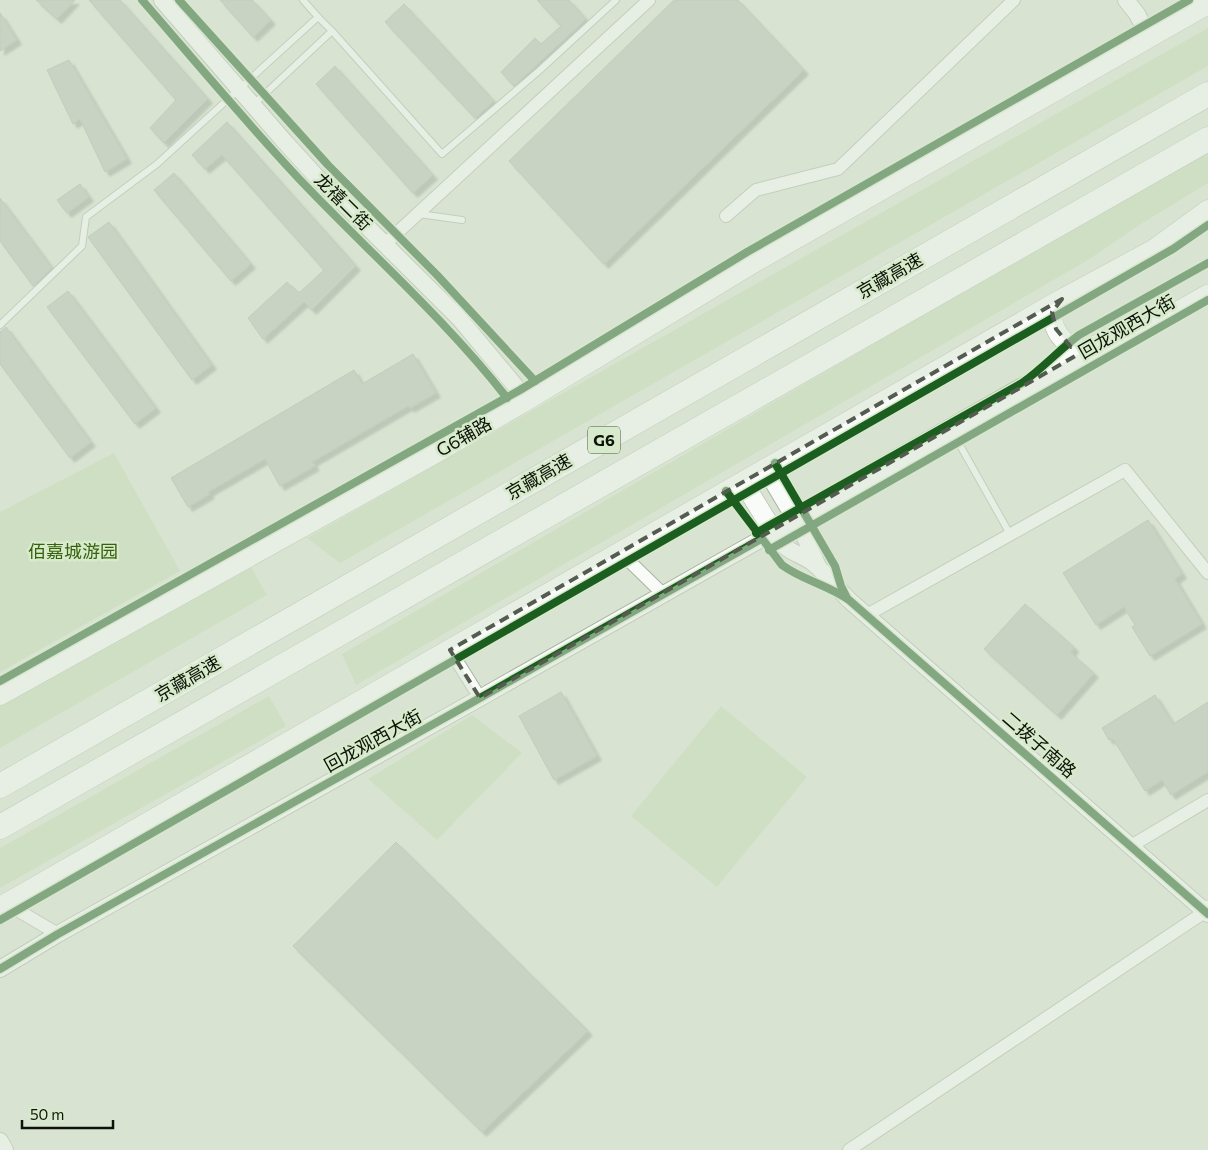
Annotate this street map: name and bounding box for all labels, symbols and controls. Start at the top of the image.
street label: 龙禧二街 [310,168,377,235]
street label: 京藏高速 [853,248,926,303]
street label: 回龙观西大街 [1074,290,1179,363]
street label: G6辅路 [432,412,495,461]
road number: G6 [588,426,620,454]
street label: 京藏高速 [502,449,575,504]
park label: 佰嘉城游园 [28,540,118,562]
street label: 京藏高速 [151,651,224,706]
street label: 回龙观西大街 [320,704,425,776]
street label: 二拨子南路 [998,706,1081,782]
scale bar [22,1098,114,1130]
text: 50 m [30,1105,64,1123]

